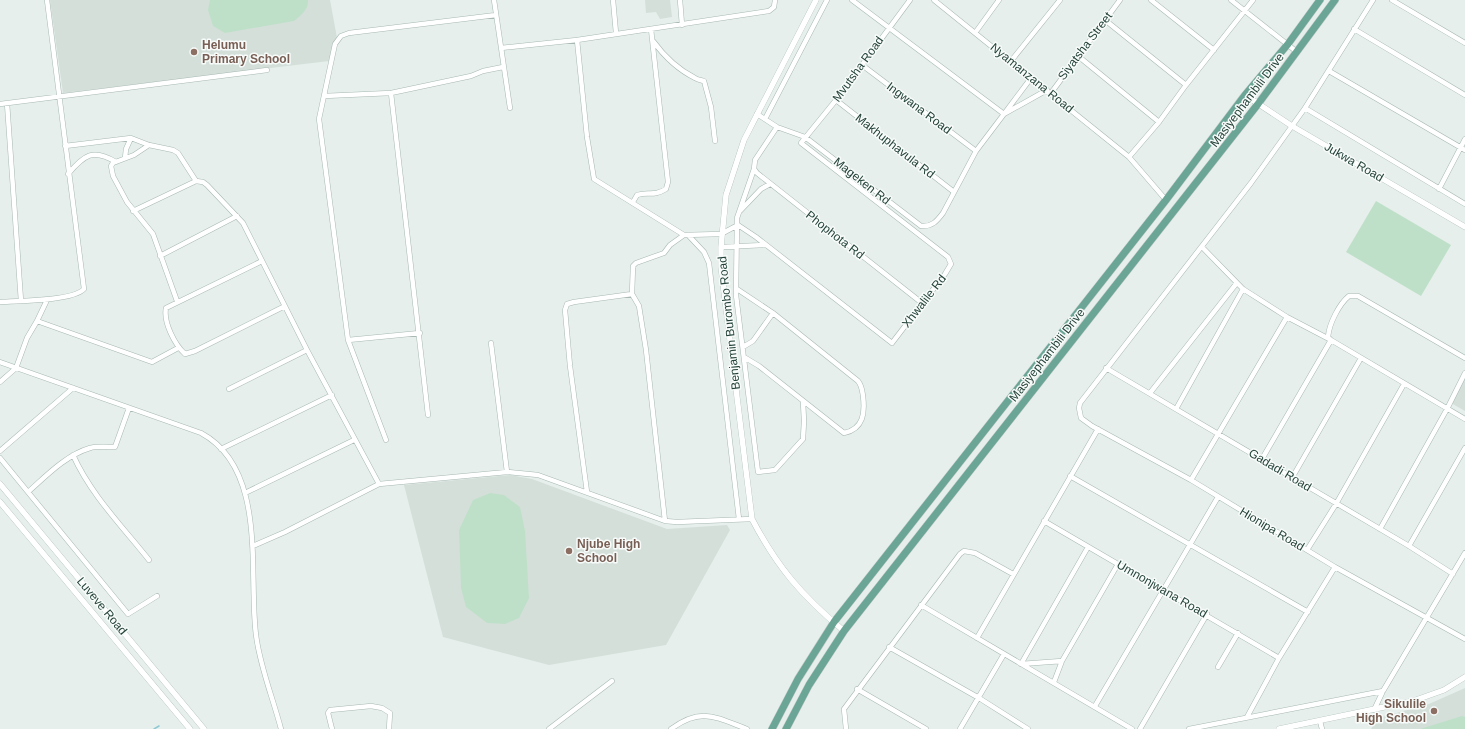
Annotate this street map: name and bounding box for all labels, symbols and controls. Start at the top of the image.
street label: Siyatsha Street [1055,9,1115,83]
street label: Mvutsha Road [830,34,886,104]
place label: Helumu Primary School [202,38,290,66]
street label: Nyamanzana Road [988,40,1076,116]
marker: Helumu Primary School [189,47,199,57]
street label: Masiyephambili Drive [1207,50,1287,150]
street label: Ingwana Road [884,79,954,137]
street label: Makhuphavula Rd [853,111,937,181]
street label: Jukwa Road [1322,139,1386,185]
street label: Mageken Rd [831,155,893,207]
street label: Phophota Rd [803,208,867,262]
street label: Benjamin Burombo Road [715,256,743,390]
street label: Xhwalile Rd [899,272,949,330]
street label: Masiyephambili Drive [1006,306,1088,404]
street label: Gadadi Road [1246,446,1314,494]
street label: Hionipa Road [1237,504,1307,554]
place label: Njube High School [577,537,640,565]
marker: Njube High School [564,546,574,556]
street label: Umnonjwana Road [1114,557,1210,621]
street label: Luveve Road [74,574,130,638]
place label: Sikulile High School [1356,697,1426,725]
marker: Sikulile High School [1429,706,1439,716]

